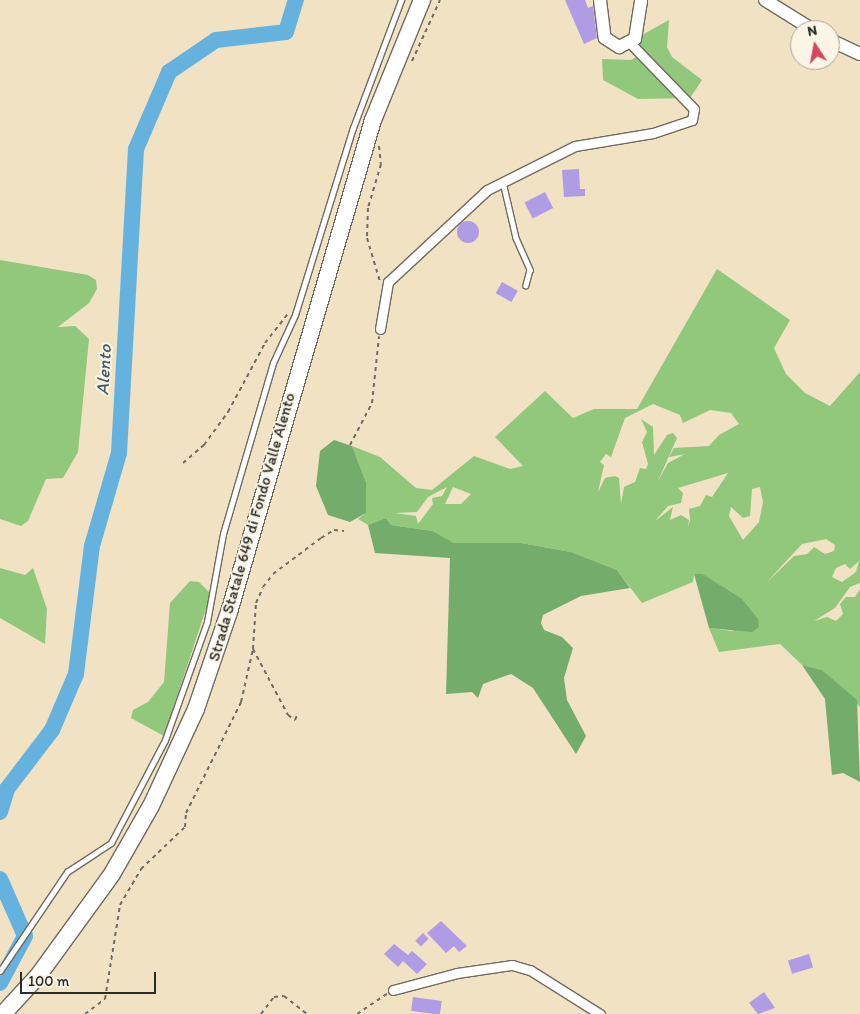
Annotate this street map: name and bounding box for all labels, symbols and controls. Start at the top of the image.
north arrow [790,20,840,70]
text: N [806,22,818,40]
water label: Alento [92,344,116,396]
street label: Strada Statale 649 di Fondo Valle Alento [205,391,299,663]
scale bar [22,962,159,994]
text: 100 m [28,972,69,990]

